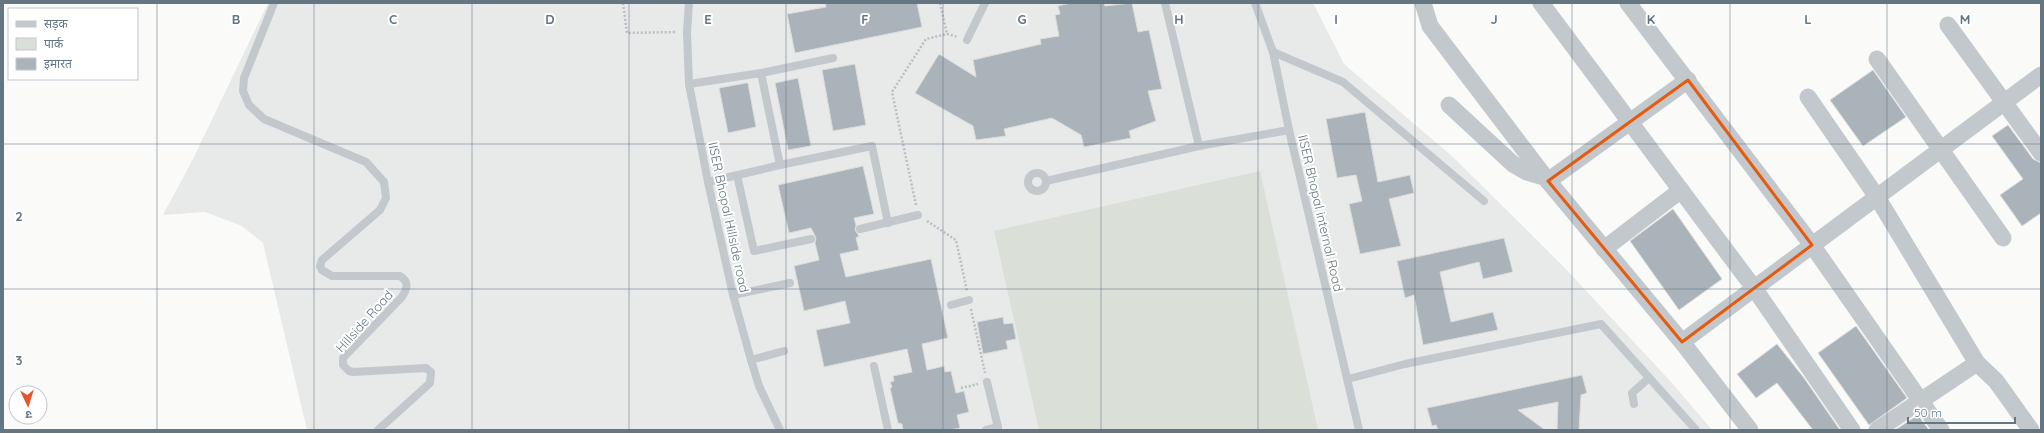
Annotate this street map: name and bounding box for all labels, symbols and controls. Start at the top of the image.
legend [8,8,138,80]
text: B [232,11,240,27]
text: C [389,11,397,27]
text: D [545,11,555,27]
text: E [704,11,712,27]
text: F [861,11,869,27]
text: G [1017,11,1027,27]
text: H [1174,11,1184,27]
text: I [1334,11,1338,27]
text: J [1490,11,1498,27]
text: K [1647,11,1656,27]
text: L [1804,11,1812,27]
text: M [1960,11,1970,27]
text: सड़क [44,16,69,31]
text: पार्क [44,36,64,51]
text: इमारत [44,56,73,71]
street label: IISER Bhopal internal Road [1295,133,1347,293]
street label: IISER Bhopal Hillside road [705,140,753,294]
text: 2 [15,208,23,224]
street label: Hillside Road [332,287,396,355]
text: 3 [16,352,23,368]
north arrow [8,385,48,425]
scale bar [1908,399,2015,425]
text: 50 m [1914,405,1942,420]
text: उ [24,408,32,422]

